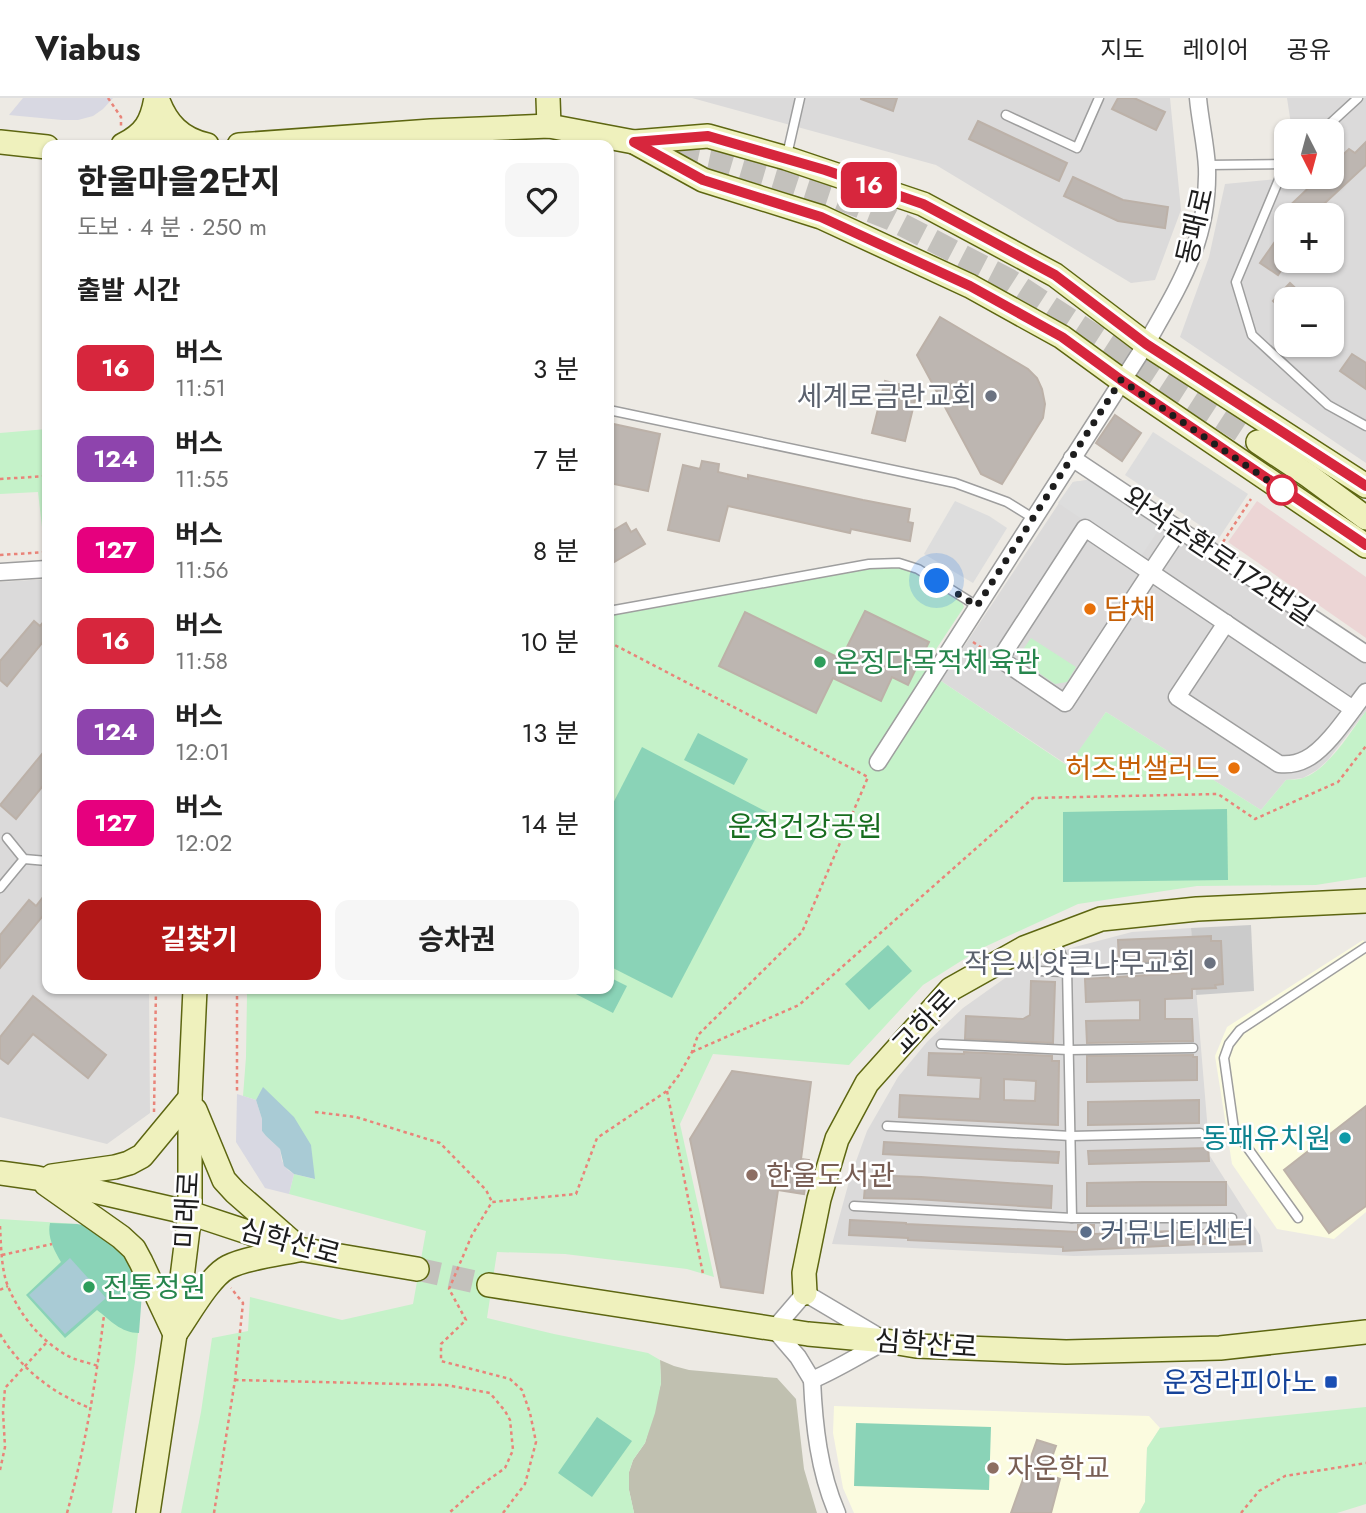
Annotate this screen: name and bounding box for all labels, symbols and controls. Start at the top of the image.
text: Viabus [35,25,141,72]
text: 지도 [1100,32,1145,67]
text: 레이어 [1183,32,1249,67]
text: 공유 [1287,32,1331,67]
north arrow [1274,119,1344,189]
map controls [1274,119,1344,357]
text: 한울마을2단지 [77,158,281,205]
line badge: 16 [838,162,900,208]
button: heart [505,163,579,237]
text: 16 [855,167,883,202]
street label: 동패로 [1166,184,1224,268]
button: + [1274,203,1344,273]
text: 도보 · 4 분 · 250 m [77,210,267,244]
text: 출발 시간 [77,271,180,309]
button: − [1274,287,1344,357]
text: 버스 [175,333,223,371]
text: 16 [101,350,130,385]
text: 3 분 [533,350,579,388]
text: 11:51 [175,371,226,405]
place label: 세계로금란교회 [797,376,977,417]
marker: 세계로금란교회 [983,388,999,404]
text: 버스 [175,424,223,462]
text: 124 [93,441,138,476]
text: 7 분 [534,441,579,479]
text: 11:55 [175,462,229,496]
unlabelled marker [1267,475,1297,505]
street label: 와석순환로172번길 [1115,476,1323,636]
text: 버스 [175,515,223,553]
text: 127 [94,532,137,567]
text: 8 분 [533,532,579,570]
text: 11:56 [175,553,229,587]
your location [919,563,954,598]
place label: 담채 [1104,589,1156,630]
marker: 담채 [1082,601,1098,617]
text: 버스 [175,606,223,644]
text: 16 [101,623,130,658]
text: 10 분 [520,623,579,661]
place label: 운정다목적체육관 [834,642,1040,683]
text: 11:58 [175,644,228,678]
marker: 운정다목적체육관 [812,654,828,670]
text: 버스 [175,697,223,735]
text: 124 [93,714,138,749]
text: 13 분 [521,714,579,752]
text: 12:01 [175,735,230,769]
place label: 허즈번샐러드 [1065,748,1220,789]
marker: 허즈번샐러드 [1226,760,1242,776]
text: 버스 [175,788,223,826]
text: 127 [94,805,137,840]
text: 14 분 [520,805,579,843]
park label: 운정건강공원 [728,806,882,847]
text: 12:02 [175,826,232,860]
button: 길찾기 [77,900,321,980]
button: 승차권 [335,900,579,980]
place label: 작은씨앗큰나무교회 [964,943,1196,984]
marker: 작은씨앗큰나무교회 [1202,955,1218,971]
street label: 교하로 [882,980,966,1064]
place label: 동패유치원 [1202,1118,1331,1159]
marker: 동패유치원 [1337,1130,1353,1146]
place label: 한울도서관 [766,1155,895,1196]
marker: 한울도서관 [744,1167,760,1183]
street label: 미래로 [165,1170,209,1250]
street label: 심학산로 [235,1209,345,1275]
place label: 커뮤니티센터 [1100,1212,1255,1253]
marker: 커뮤니티센터 [1078,1224,1094,1240]
place label: 전통정원 [103,1267,206,1308]
marker: 전통정원 [81,1279,97,1295]
street label: 심학산로 [873,1320,979,1368]
place label: 운정라피아노 [1162,1362,1317,1403]
marker: 운정라피아노 [1323,1374,1339,1390]
place label: 자운학교 [1007,1448,1110,1489]
marker: 자운학교 [985,1460,1001,1476]

